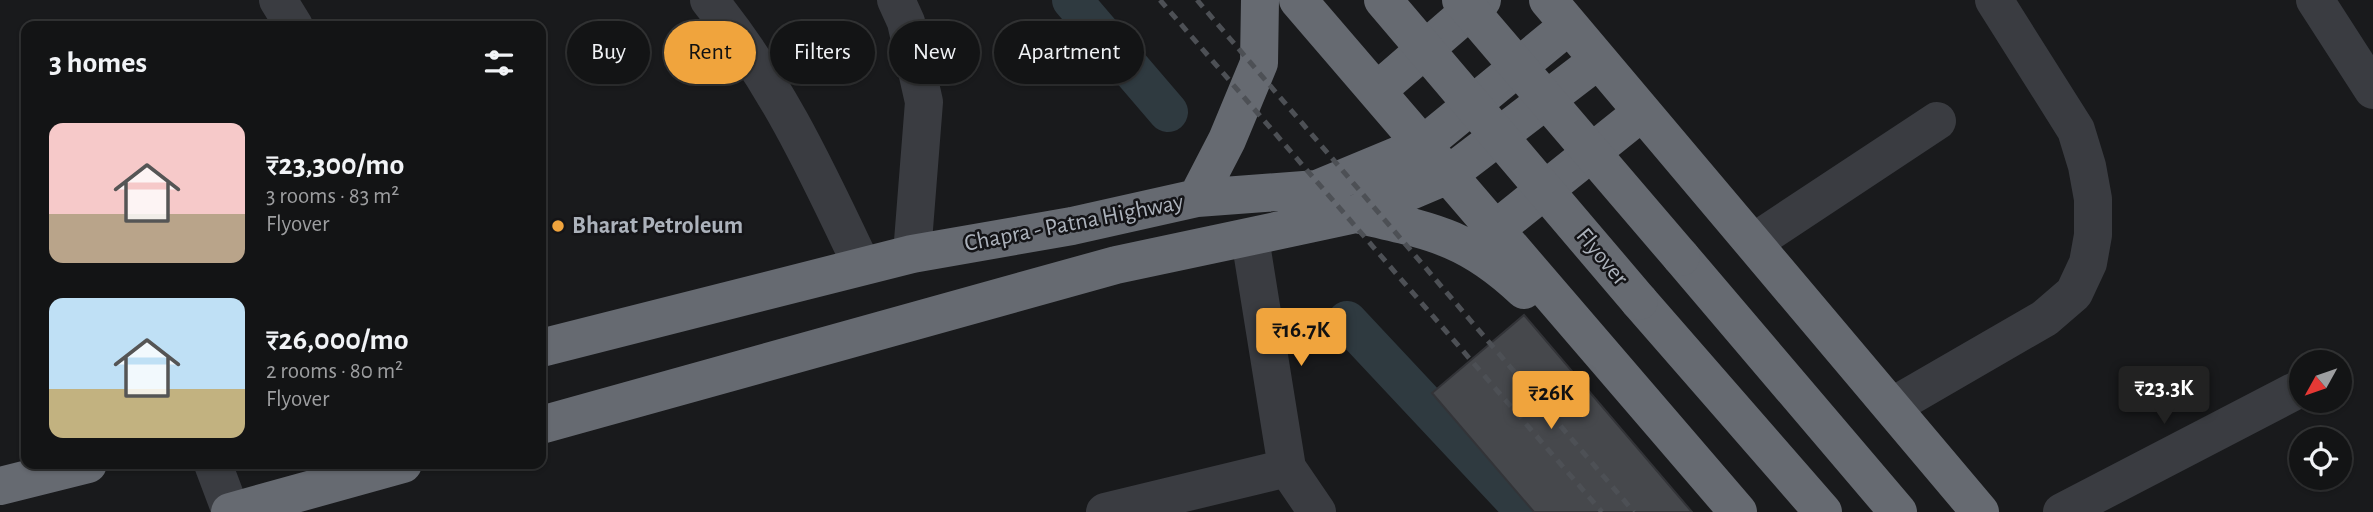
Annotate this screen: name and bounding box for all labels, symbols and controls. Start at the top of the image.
chip: Buy [567,21,650,84]
chip: Rent [664,21,756,84]
chip: Filters [770,21,875,84]
chip: New [889,21,980,84]
chip: Apartment [994,21,1144,84]
icon: filters [480,44,518,82]
text: 3 homes [49,48,147,78]
text: ₹23,300/mo [266,150,404,180]
icon: home [105,151,189,235]
text: 3 rooms · 83 m² [266,185,399,208]
street label: Chapra - Patna Highway [962,190,1186,256]
text: Flyover [266,213,330,236]
place label: Bharat Petroleum [572,214,743,238]
marker: Bharat Petroleum [550,218,566,234]
street label: Flyover [1572,224,1633,290]
pin: ₹16.7K [1244,308,1358,368]
text: ₹16.7K [1272,319,1330,342]
text: ₹26,000/mo [266,325,409,355]
icon: home [105,326,189,410]
north arrow [2289,350,2352,413]
map controls [2289,350,2352,490]
text: 2 rooms · 80 m² [266,360,403,383]
pin: ₹23.3K [2107,366,2221,426]
pin: ₹26K [1510,372,1592,431]
text: ₹23.3K [2135,377,2194,400]
text: ₹26K [1528,382,1574,405]
text: Flyover [266,388,330,411]
button: locate [2289,427,2352,490]

